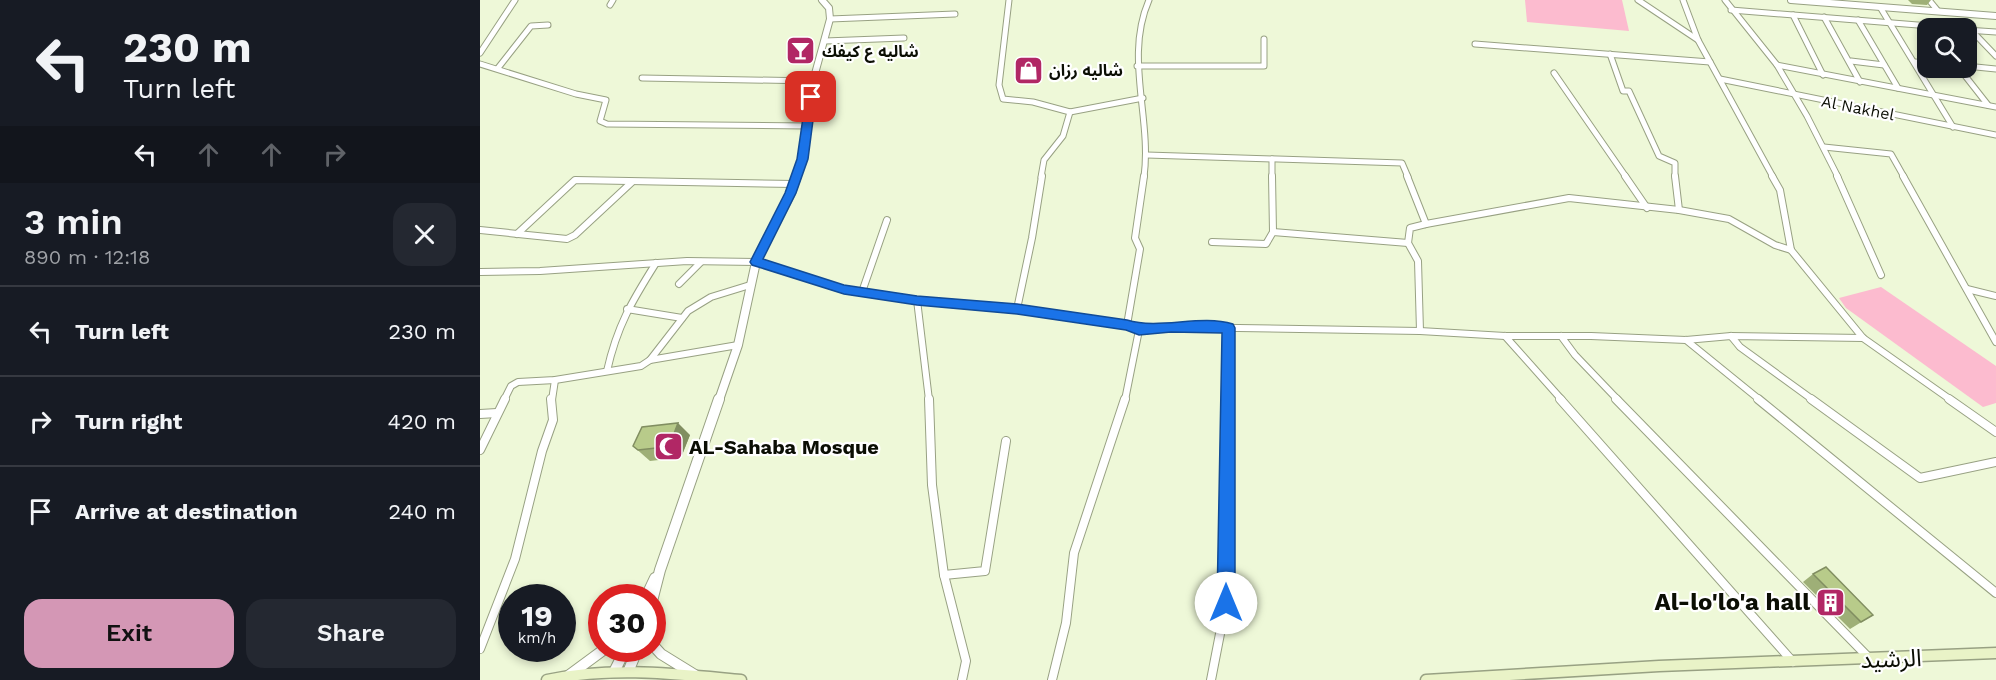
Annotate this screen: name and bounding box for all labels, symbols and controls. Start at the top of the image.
map controls [1917,18,1977,78]
button: search [1917,18,1977,78]
text: 230 m [123,23,252,72]
icon: left [24,24,102,102]
bar icon: شاليه ع كيفك [785,35,817,67]
place label: شاليه ع كيفك [822,42,919,63]
shop icon: شاليه رزان [1012,54,1044,86]
place label: شاليه رزان [1049,61,1123,80]
pin [785,71,836,122]
text: Turn left [123,73,235,105]
icon: arrive [794,80,827,113]
street label: Al Nakhel [1820,92,1896,124]
icon: left [129,138,162,171]
icon: ahead [192,138,225,171]
icon: ahead [255,138,288,171]
icon: right [318,138,351,171]
text: 3 min [24,201,123,243]
button: close [393,203,456,266]
text: 890 m · 12:18 [24,245,150,269]
icon: left [24,315,57,348]
text: Turn left [75,319,169,344]
text: 230 m [388,319,456,344]
icon: right [24,405,57,438]
text: Turn right [75,409,182,434]
text: 420 m [388,409,456,434]
mosque icon: AL-Sahaba Mosque [652,431,684,463]
place label: AL-Sahaba Mosque [689,435,879,459]
icon: arrive [24,495,57,528]
text: Arrive at destination [75,499,298,524]
text: 240 m [388,499,456,524]
position arrow [1194,571,1258,635]
speed limit sign: 30 [588,584,666,662]
building icon: Al-lo'lo'a hall [1815,586,1847,618]
place label: Al-lo'lo'a hall [1654,588,1810,616]
text: 19 [521,598,553,633]
button: Exit [24,599,234,668]
button: Share [246,599,456,668]
text: km/h [518,629,556,647]
street label: الرشيد [1860,644,1922,674]

